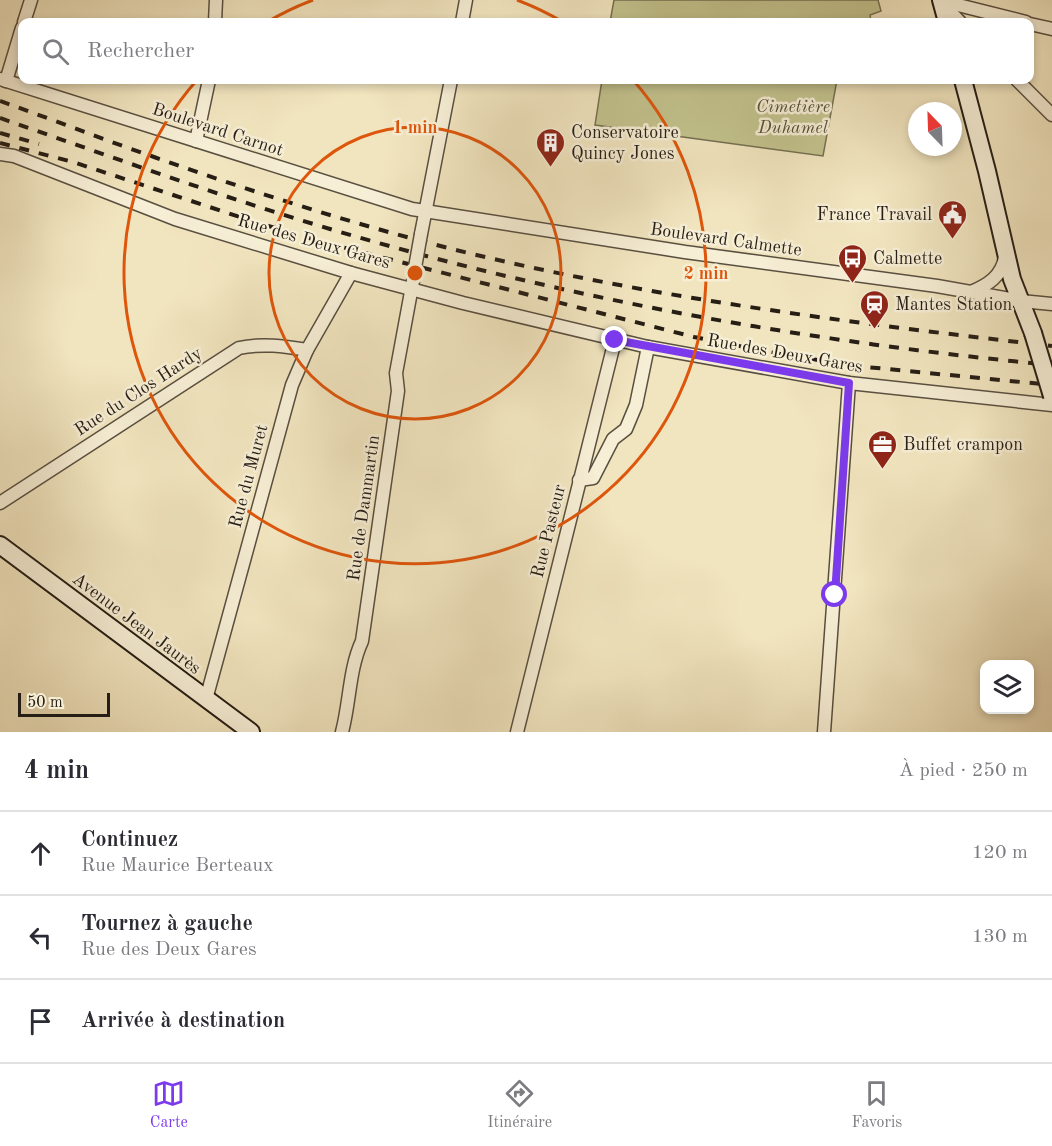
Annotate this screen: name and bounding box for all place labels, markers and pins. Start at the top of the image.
place label: Conservatoire Quincy Jones [571,124,679,163]
building icon: Conservatoire Quincy Jones [534,126,566,168]
public building icon: France Travail [937,198,969,240]
place label: France Travail [817,206,932,224]
bus stop icon: Calmette [836,242,868,284]
place label: Calmette [873,250,942,268]
centre of rings [405,263,425,283]
station icon: Mantes Station [858,288,890,330]
place label: Mantes Station [895,296,1013,314]
office icon: Buffet crampon [866,428,898,470]
place label: Buffet crampon [903,436,1023,454]

